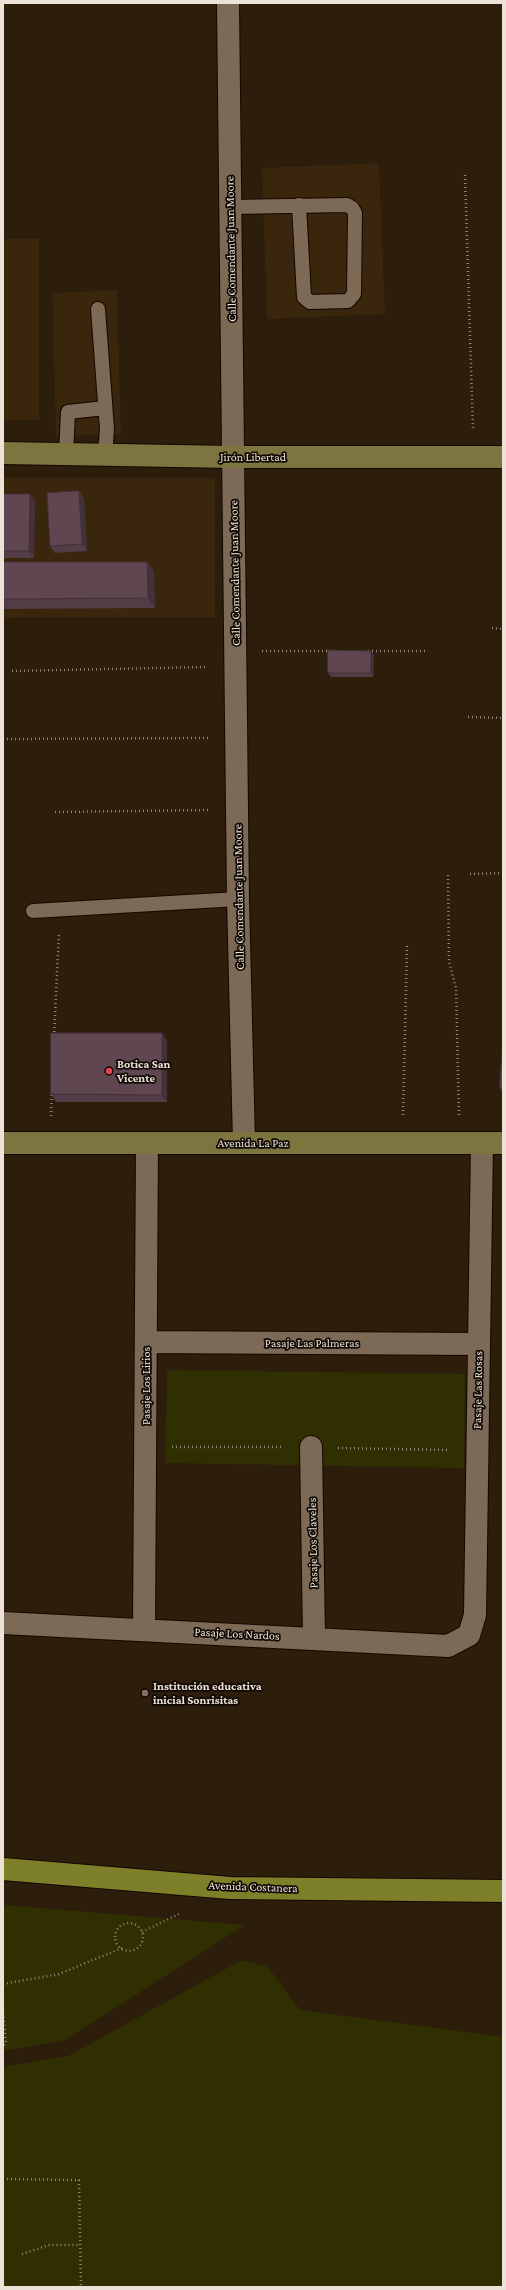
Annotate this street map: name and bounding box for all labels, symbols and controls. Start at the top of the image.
street label: Calle Comendante Juan Moore [223,176,239,322]
street label: Jirón Libertad [220,450,286,464]
street label: Calle Comendante Juan Moore [227,500,243,646]
street label: Calle Comendante Juan Moore [231,824,247,970]
place label: Botica San Vicente [117,1057,170,1085]
marker: Botica San Vicente [104,1066,114,1076]
street label: Avenida La Paz [217,1136,289,1150]
street label: Pasaje Las Palmeras [265,1336,359,1350]
street label: Pasaje Los Lirios [139,1347,153,1425]
street label: Pasaje Las Rosas [470,1351,486,1429]
street label: Pasaje Los Claveles [305,1498,321,1588]
street label: Pasaje Los Nardos [194,1625,280,1643]
place label: Institución educativa inicial Sonrisitas [153,1679,262,1707]
marker: Institución educativa inicial Sonrisitas [140,1688,150,1698]
street label: Avenida Costanera [208,1878,298,1896]

